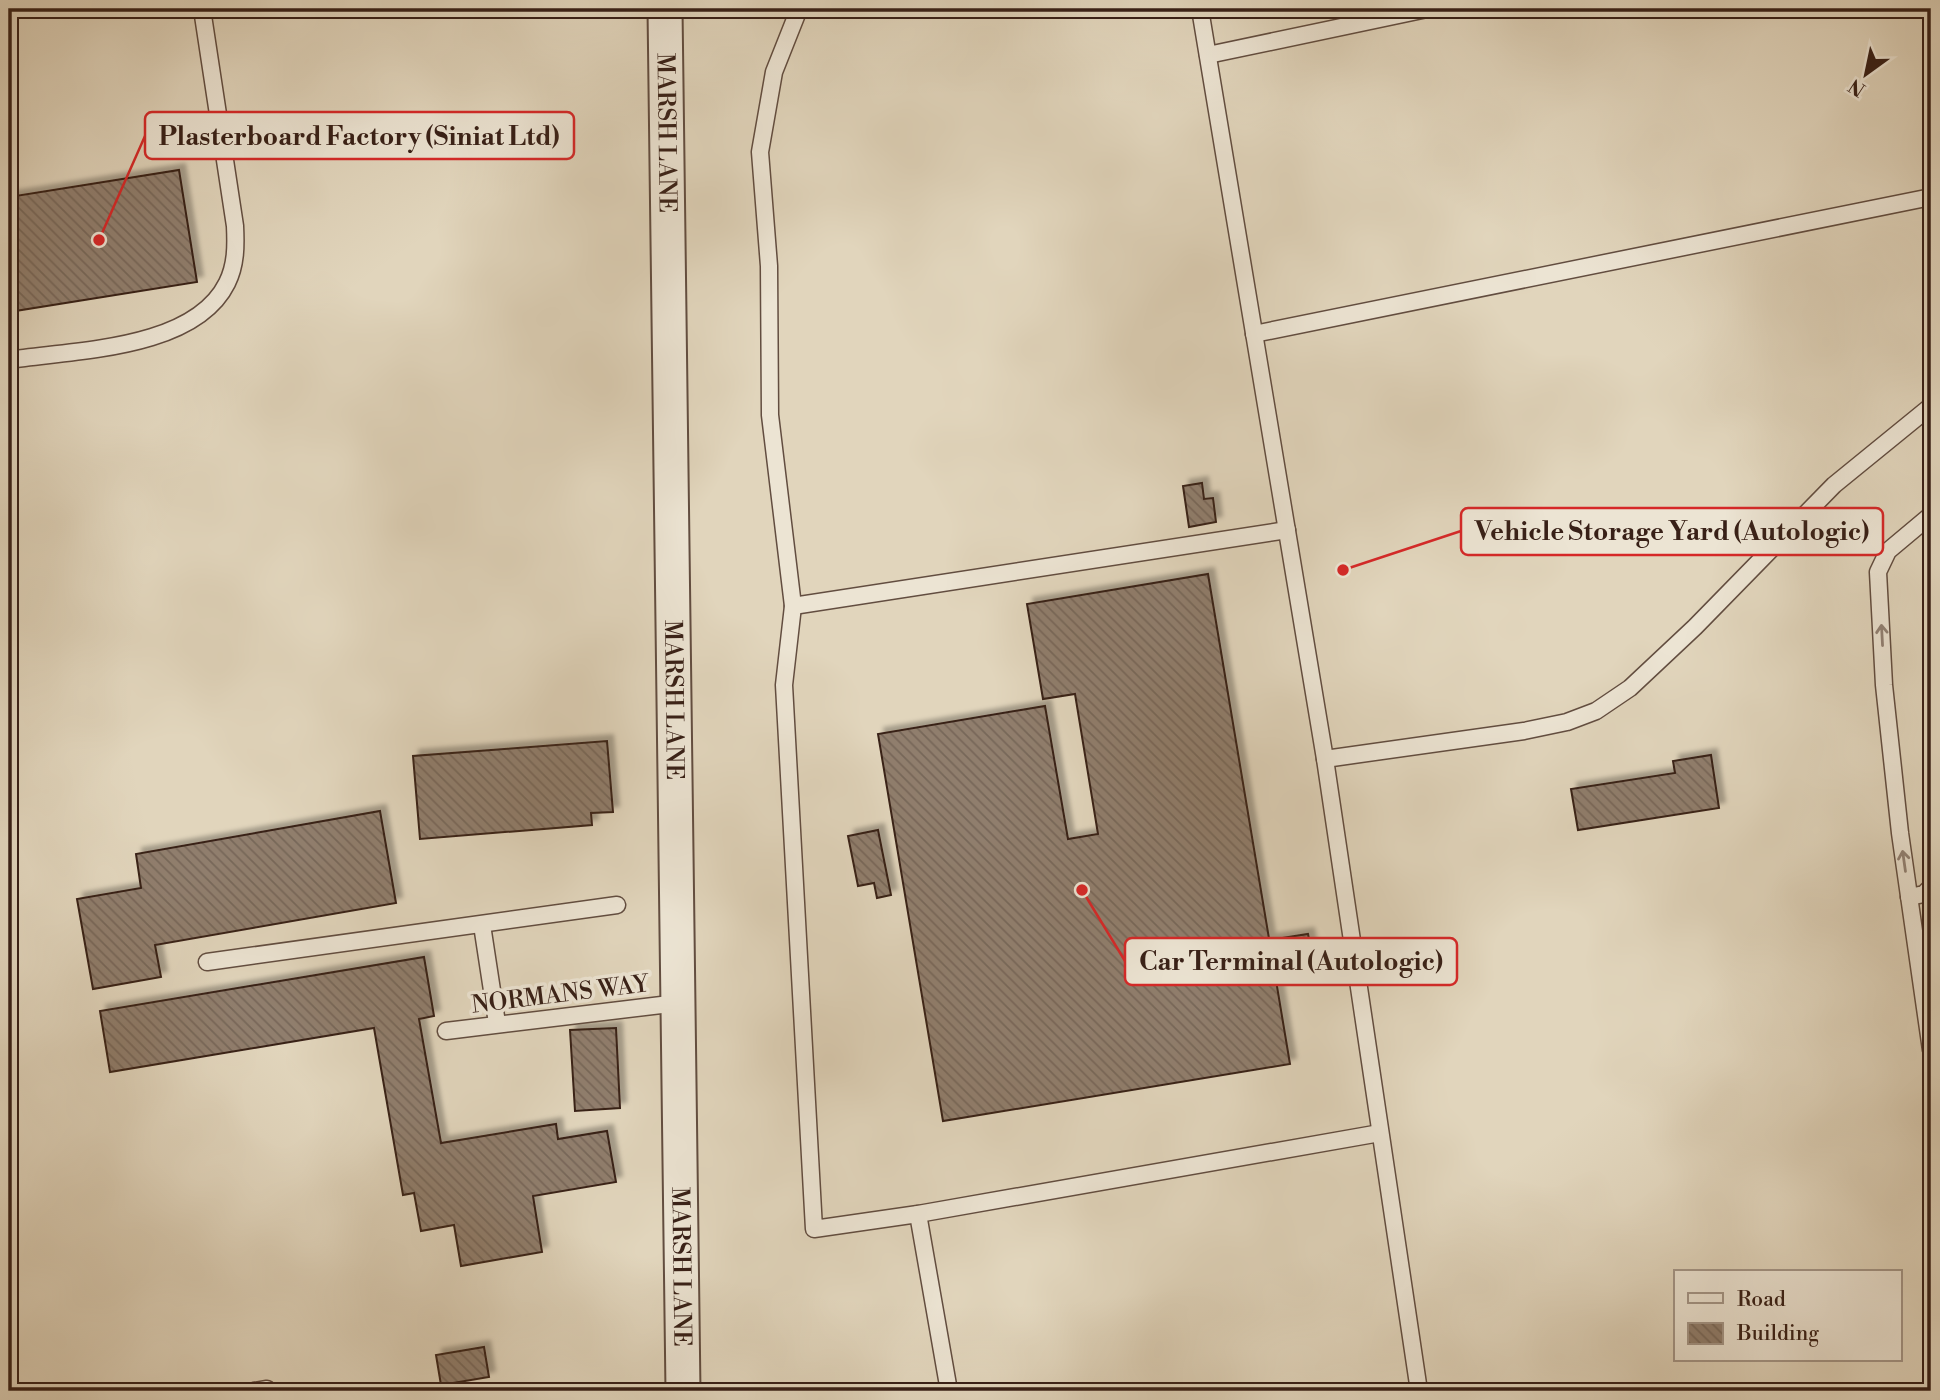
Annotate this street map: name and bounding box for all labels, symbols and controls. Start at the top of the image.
north arrow [1832,38,1902,108]
street label: MARSH LANE [650,53,682,213]
text: N [1844,73,1870,102]
callout: Plasterboard Factory (Siniat Ltd) [145,112,574,159]
text: Plasterboard Factory (Siniat Ltd) [158,121,560,153]
callout: Vehicle Storage Yard (Autologic) [1461,508,1883,555]
text: Vehicle Storage Yard (Autologic) [1474,516,1869,548]
street label: MARSH LANE [657,620,689,780]
one-way arrow [1875,624,1888,647]
one-way arrow [1897,850,1910,873]
callout: Car Terminal (Autologic) [1125,938,1457,985]
text: Car Terminal (Autologic) [1139,946,1443,978]
street label: NORMANS WAY [470,969,652,1021]
street label: MARSH LANE [664,1187,696,1347]
legend [1674,1270,1902,1362]
text: Road [1737,1287,1786,1313]
text: Building [1736,1321,1819,1347]

